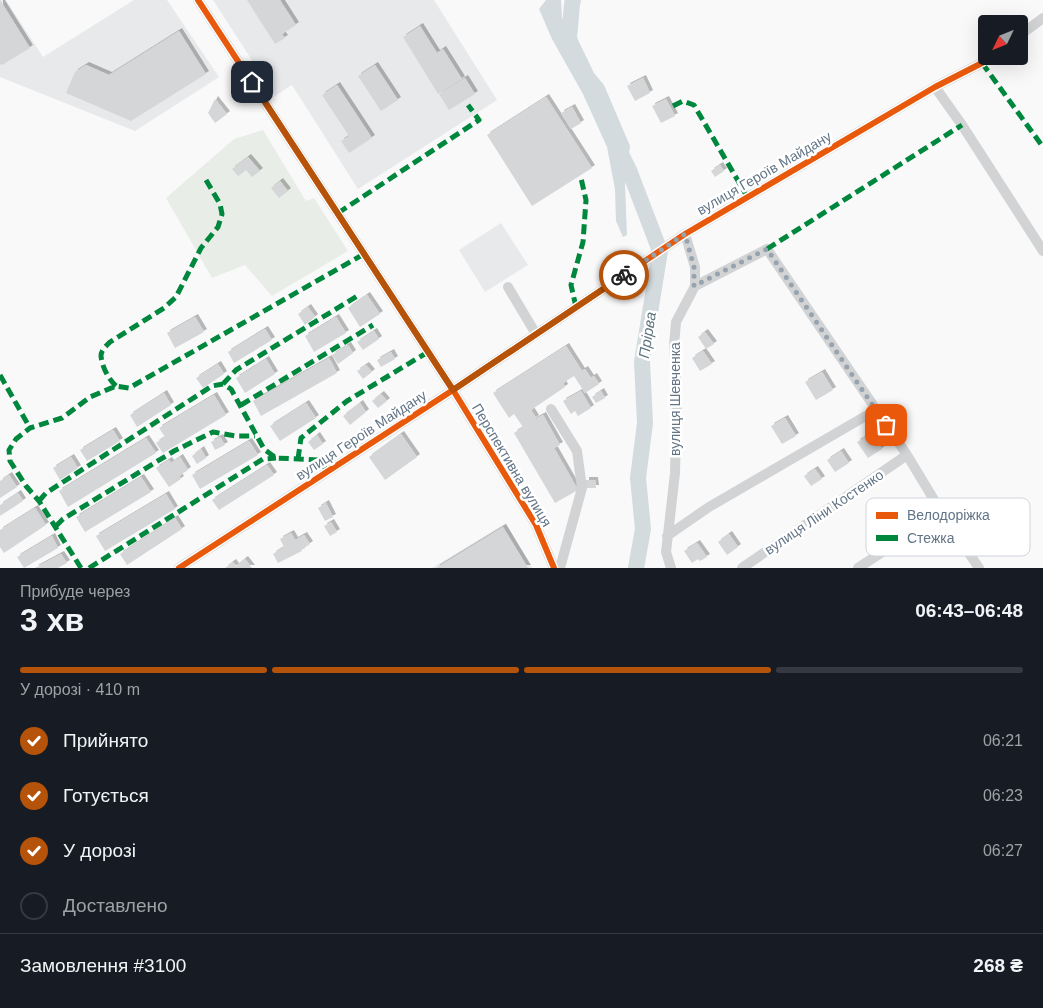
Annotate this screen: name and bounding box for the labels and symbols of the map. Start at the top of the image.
north arrow [978,15,1028,65]
pin [231,61,273,103]
street label: вулиця Героїв Майдану [694,128,834,218]
courier [599,250,649,300]
water label: Прірва [635,311,659,359]
street label: вулиця Шевченка [667,342,683,456]
street label: вулиця Героїв Майдану [293,387,429,483]
street label: Перспективна вулиця [469,401,555,529]
pin [865,404,907,446]
street label: вулиця Ліни Костенко [762,466,887,558]
legend [866,498,1030,556]
text: Велодоріжка [907,507,990,523]
text: Стежка [907,530,955,546]

